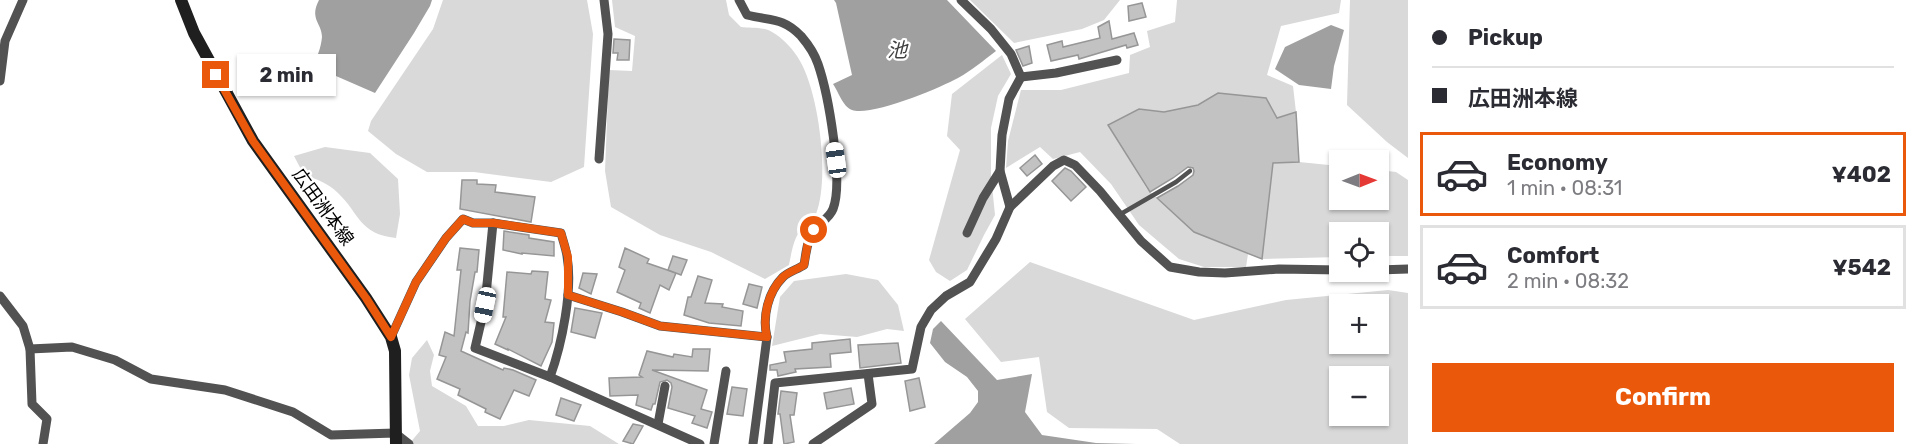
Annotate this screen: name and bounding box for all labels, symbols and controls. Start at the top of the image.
text: Pickup [1468,24,1543,51]
water label: 池 [887,38,909,62]
callout: 2 min [237,54,336,96]
route end [202,61,229,88]
text: 2 min [259,63,314,87]
text: 広田洲本線 [1468,85,1578,112]
car [825,141,847,179]
icon: car [1435,147,1489,201]
text: Economy [1507,149,1608,176]
north arrow [1329,150,1389,210]
map controls [1329,150,1389,426]
text: ¥402 [1832,161,1891,188]
street label: 広田洲本線 [288,164,358,250]
text: 1 min · 08:31 [1507,176,1622,200]
route start [800,216,827,243]
button: locate [1329,222,1389,282]
icon: car [1435,240,1489,294]
text: Comfort [1507,242,1599,269]
text: ¥542 [1832,254,1891,281]
text: 2 min · 08:32 [1507,269,1629,293]
car [472,286,498,324]
button: + [1329,294,1389,354]
button: Confirm [1432,363,1894,432]
button: − [1329,366,1389,426]

